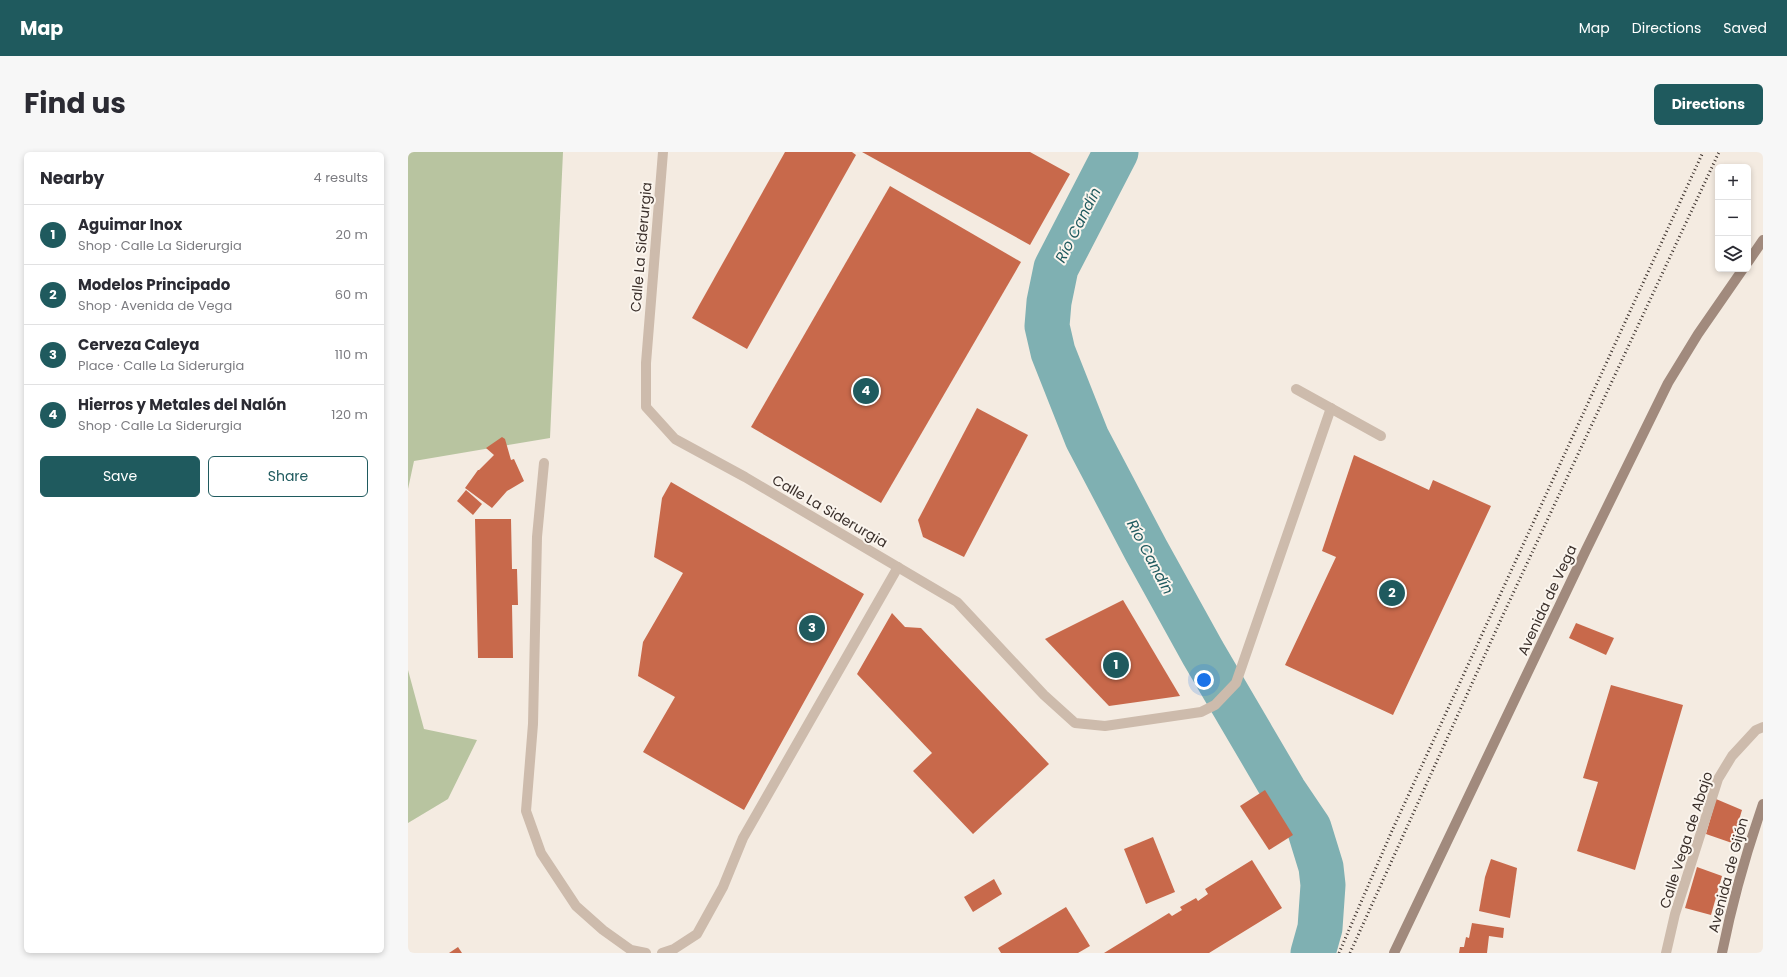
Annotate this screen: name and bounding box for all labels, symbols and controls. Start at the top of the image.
text: Map [20,15,63,42]
text: Map [1579,18,1610,38]
text: Directions [1632,18,1701,38]
text: Saved [1723,18,1767,38]
text: Find us [24,84,126,123]
button: Directions [1654,84,1763,125]
map controls [1715,164,1751,272]
button: + [1715,164,1751,200]
text: Nearby [40,166,104,190]
text: 4 results [314,168,368,187]
street label: Calle La Siderurgia [625,181,657,313]
water label: Río Candín [1050,184,1105,266]
button: − [1715,200,1751,236]
text: Aguimar Inox [78,214,182,235]
text: 1 [51,225,55,244]
text: 20 m [335,225,368,244]
text: Shop · Calle La Siderurgia [78,236,242,255]
button: layers [1715,236,1751,272]
text: Modelos Principado [78,274,230,295]
text: 2 [49,285,57,304]
text: 60 m [335,285,368,304]
text: Shop · Avenida de Vega [78,296,232,315]
text: Cerveza Caleya [78,334,199,355]
text: 3 [49,345,57,364]
text: 110 m [335,345,368,364]
text: Place · Calle La Siderurgia [78,356,244,375]
pin: 4 [853,376,879,406]
text: Hierros y Metales del Nalón [78,394,286,415]
text: 4 [49,405,57,424]
text: 120 m [331,405,368,424]
text: Shop · Calle La Siderurgia [78,416,242,435]
button: Save [40,456,200,497]
button: Share [208,456,368,497]
street label: Calle La Siderurgia [769,470,891,552]
water label: Río Candín [1122,516,1179,598]
street label: Avenida de Vega [1513,541,1581,659]
pin: 2 [1379,578,1405,608]
pin: 3 [799,613,825,643]
pin: 1 [1103,650,1129,680]
your location [1194,670,1214,690]
street label: Calle Vega de Abajo [1654,769,1718,911]
street label: Avenida de Gijón [1703,815,1753,935]

